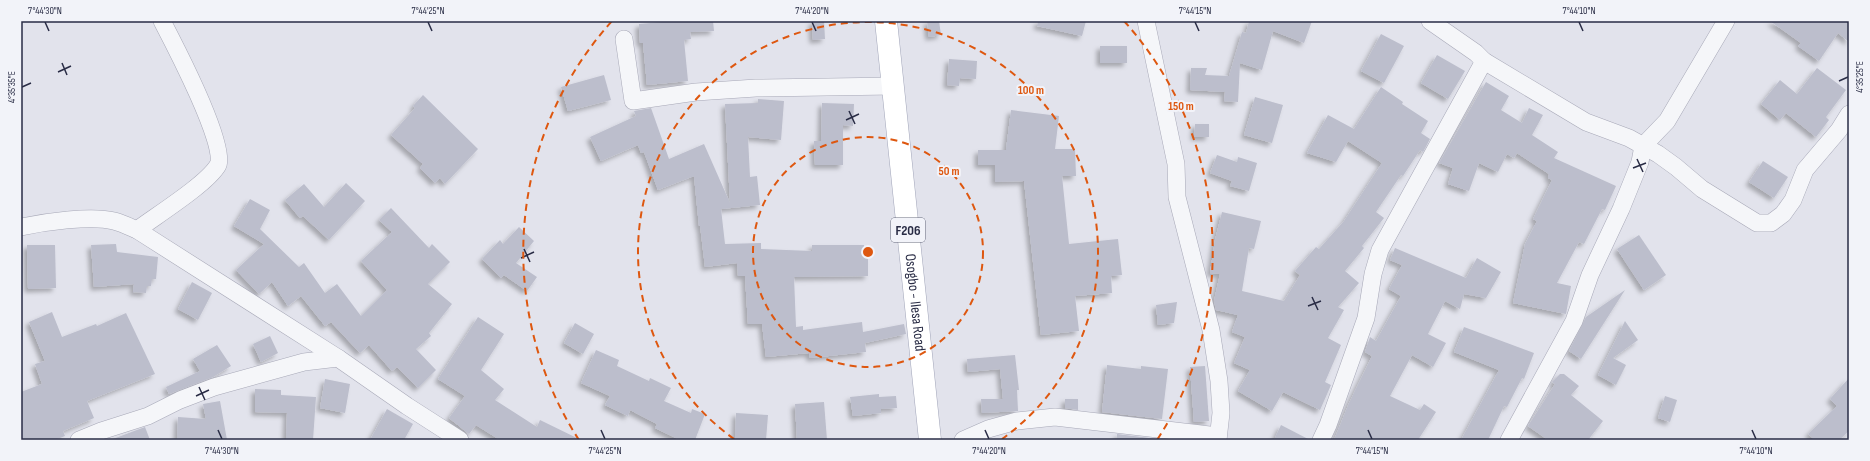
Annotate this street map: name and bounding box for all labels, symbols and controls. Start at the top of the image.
text: 7°44'30"N [28,5,62,17]
text: 7°44'25"N [411,5,445,17]
text: 7°44'20"N [795,5,829,17]
text: 7°44'15"N [1179,5,1211,17]
text: 7°44'10"N [1562,5,1596,17]
text: 4°35'25"E [1854,61,1866,93]
text: 4°35'35"E [6,71,18,103]
text: 100 m [1018,83,1044,98]
text: 150 m [1168,99,1194,114]
text: 50 m [939,164,959,179]
road number: F206 [891,218,925,242]
centre of rings [861,245,875,259]
street label: Osogbo - Ilesa Road [900,253,930,352]
text: 7°44'30"N [205,445,239,457]
text: 7°44'25"N [588,445,622,457]
text: 7°44'20"N [972,445,1006,457]
text: 7°44'15"N [1356,445,1388,457]
text: 7°44'10"N [1739,445,1773,457]

